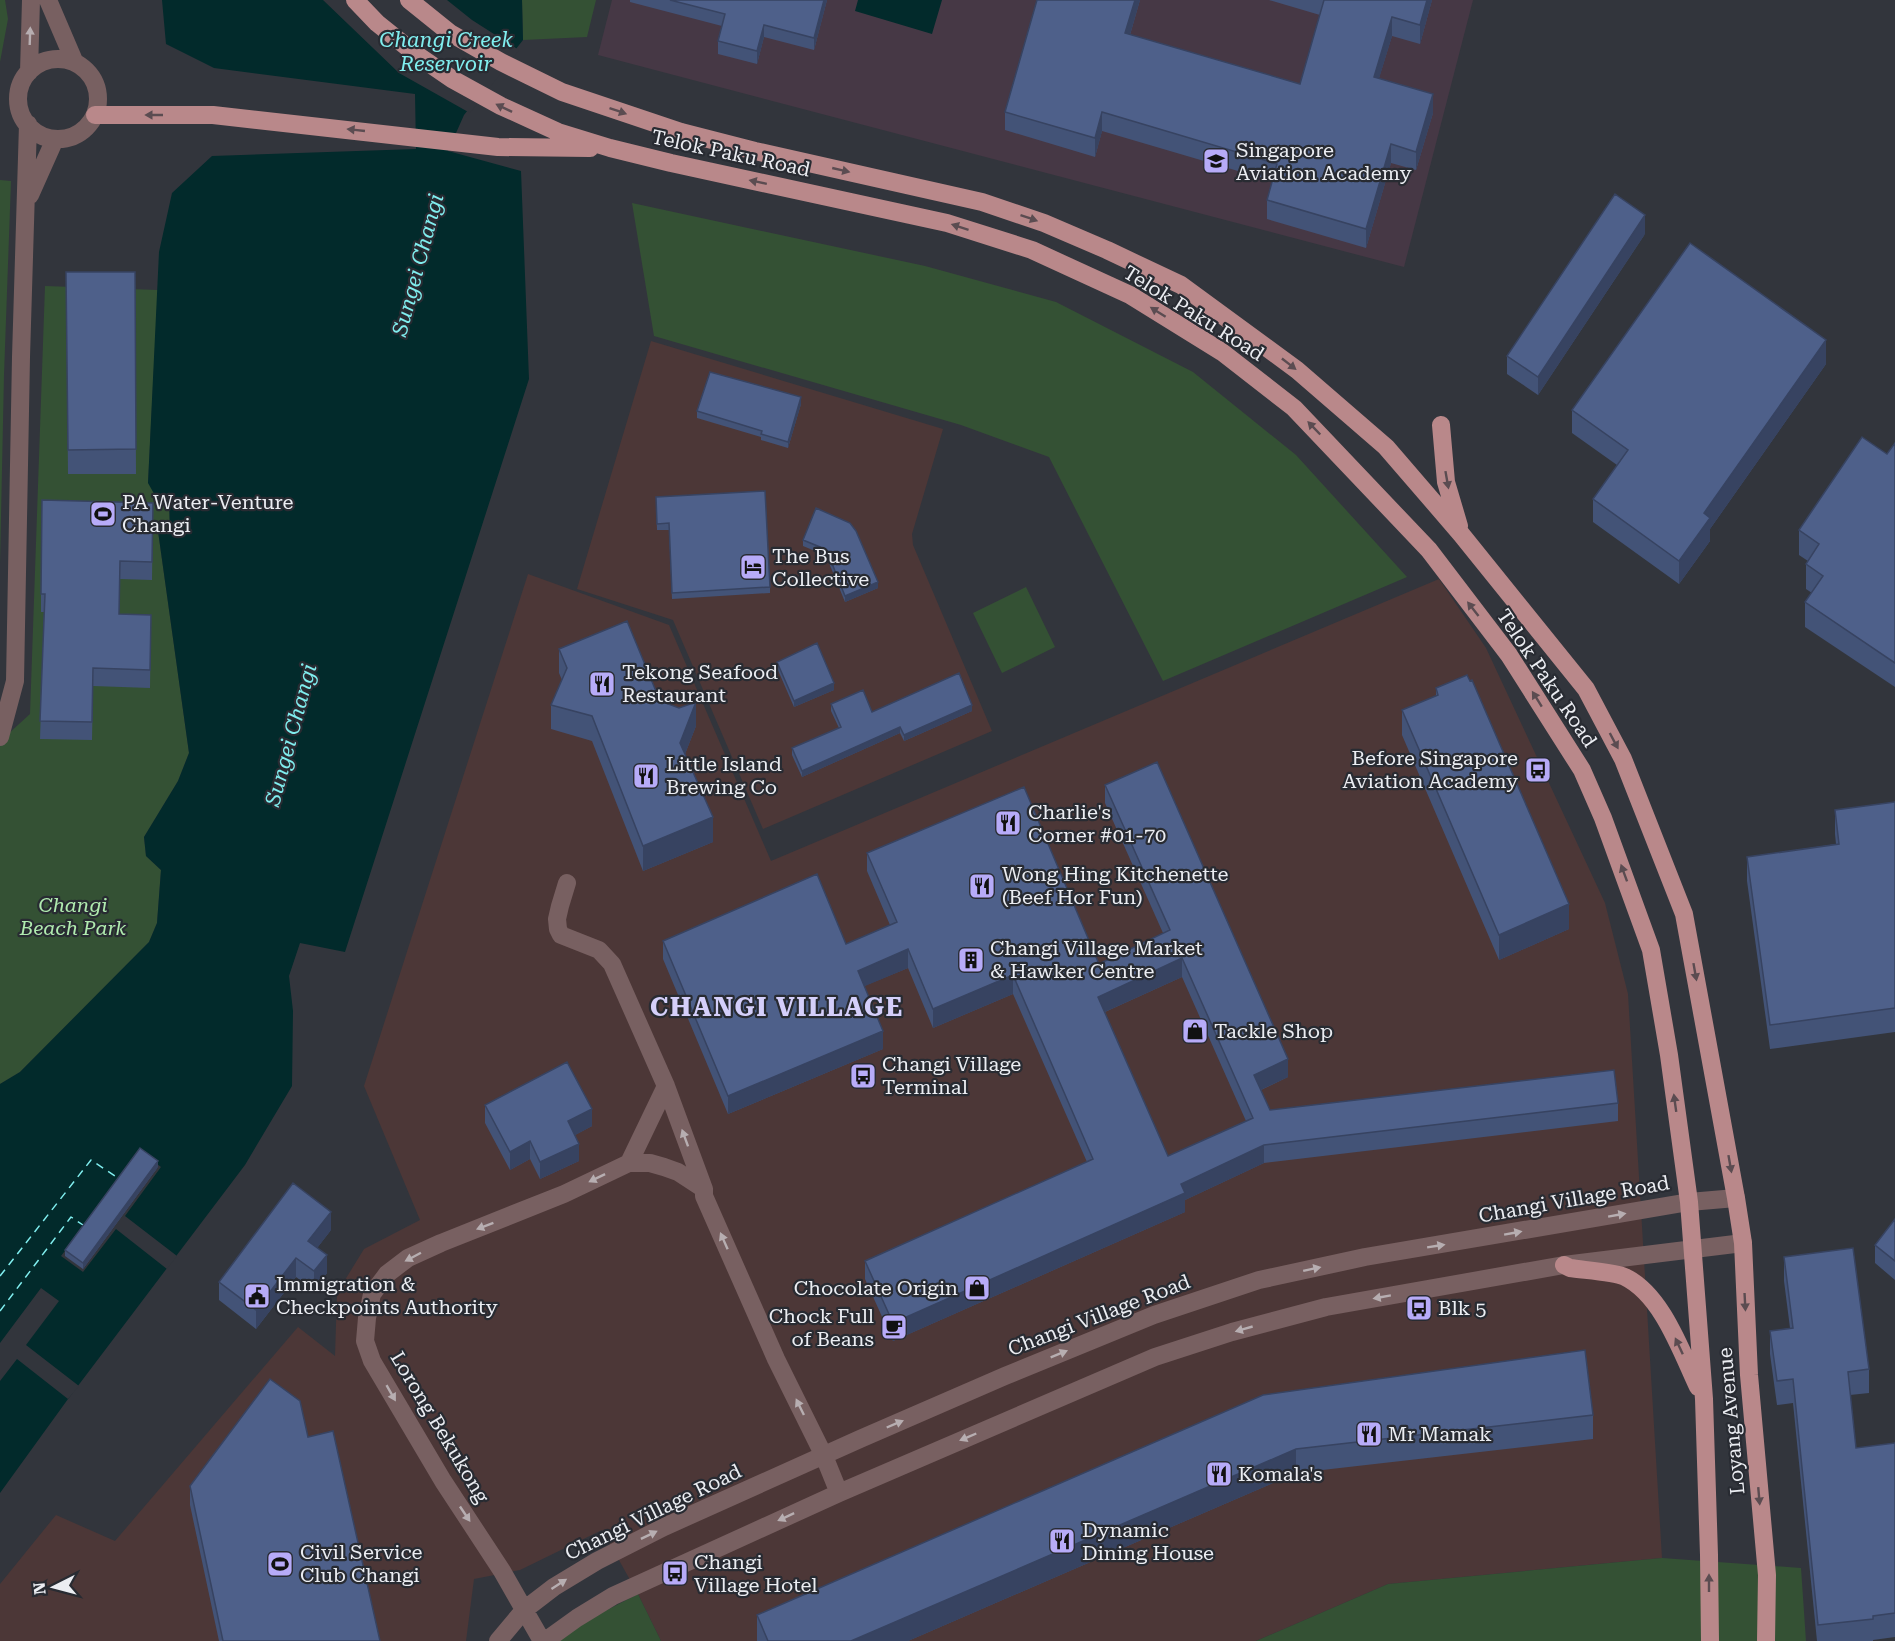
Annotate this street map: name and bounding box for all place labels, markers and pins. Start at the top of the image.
place label: Singapore Aviation Academy [1236,138,1412,185]
school or university icon: Singapore Aviation Academy [1201,146,1231,176]
place label: PA Water-Venture Changi [122,490,294,537]
sports icon: PA Water-Venture Changi [88,499,118,529]
place label: The Bus Collective [772,544,869,591]
hotel icon: The Bus Collective [738,552,768,582]
place label: Tekong Seafood Restaurant [622,660,778,707]
restaurant icon: Tekong Seafood Restaurant [587,669,617,699]
place label: Before Singapore Aviation Academy [1342,746,1518,793]
place label: Little Island Brewing Co [666,752,782,799]
bus stop icon: Before Singapore Aviation Academy [1523,755,1553,785]
restaurant icon: Little Island Brewing Co [631,761,661,791]
place label: Charlie's Corner #01-70 [1028,800,1166,847]
restaurant icon: Charlie's Corner #01-70 [993,808,1023,838]
place label: Wong Hing Kitchenette (Beef Hor Fun) [1002,862,1228,909]
restaurant icon: Wong Hing Kitchenette (Beef Hor Fun) [967,871,997,901]
place label: Changi Village Market & Hawker Centre [990,936,1203,983]
building icon: Changi Village Market & Hawker Centre [956,945,986,975]
shop icon: Tackle Shop [1180,1016,1210,1046]
place label: Tackle Shop [1214,1019,1333,1043]
place label: Changi Village Terminal [882,1052,1021,1099]
bus stop icon: Changi Village Terminal [848,1061,878,1091]
place label: Immigration & Checkpoints Authority [276,1272,498,1319]
shop icon: Chocolate Origin [962,1273,992,1303]
place label: Chocolate Origin [794,1276,958,1300]
public building icon: Immigration & Checkpoints Authority [242,1281,272,1311]
bus stop icon: Blk 5 [1404,1293,1434,1323]
place label: Blk 5 [1438,1296,1487,1320]
place label: Chock Full of Beans [769,1304,874,1351]
cafe icon: Chock Full of Beans [879,1312,909,1342]
restaurant icon: Mr Mamak [1354,1419,1384,1449]
place label: Mr Mamak [1388,1422,1492,1446]
restaurant icon: Komala's [1204,1459,1234,1489]
place label: Komala's [1238,1462,1323,1486]
place label: Dynamic Dining House [1082,1518,1214,1565]
restaurant icon: Dynamic Dining House [1047,1526,1077,1556]
place label: Civil Service Club Changi [300,1540,423,1587]
sports icon: Civil Service Club Changi [265,1549,295,1579]
place label: Changi Village Hotel [694,1550,817,1597]
bus stop icon: Changi Village Hotel [660,1558,690,1588]

